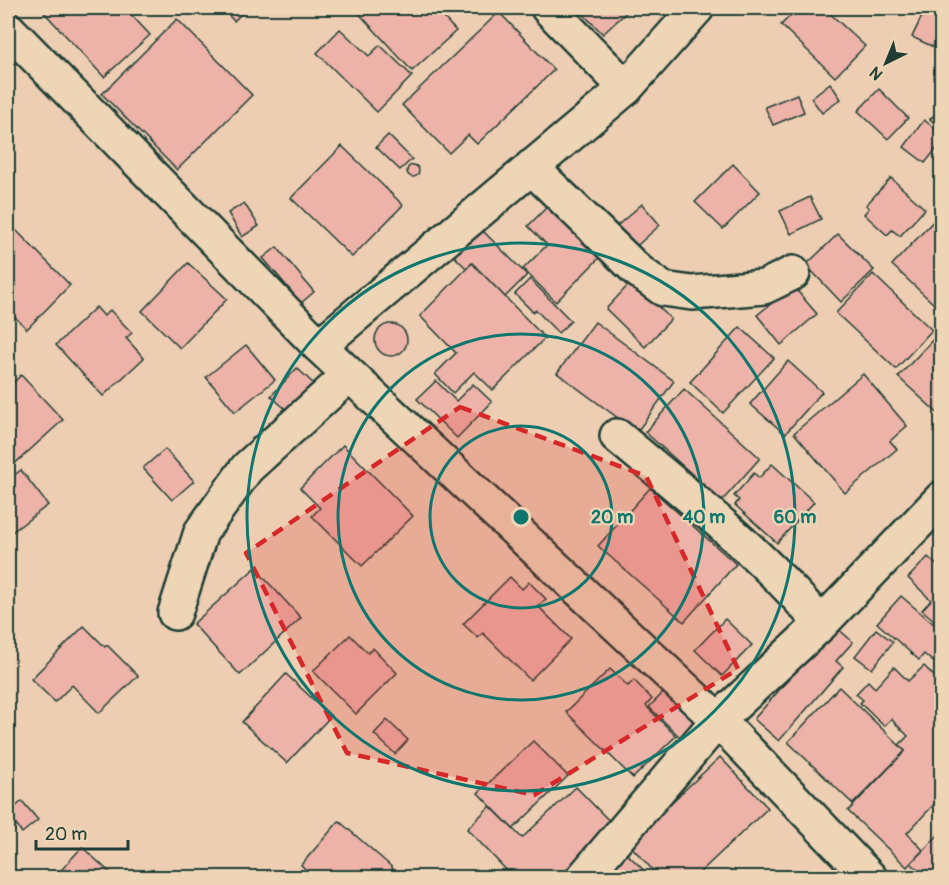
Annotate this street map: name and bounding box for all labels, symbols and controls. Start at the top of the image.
north arrow [856,33,916,93]
text: N [866,62,887,84]
text: 20 m [591,506,633,529]
text: 40 m [683,506,725,529]
text: 60 m [774,506,816,529]
centre of rings [511,507,531,527]
scale bar [36,813,128,851]
text: 20 m [45,823,87,846]

